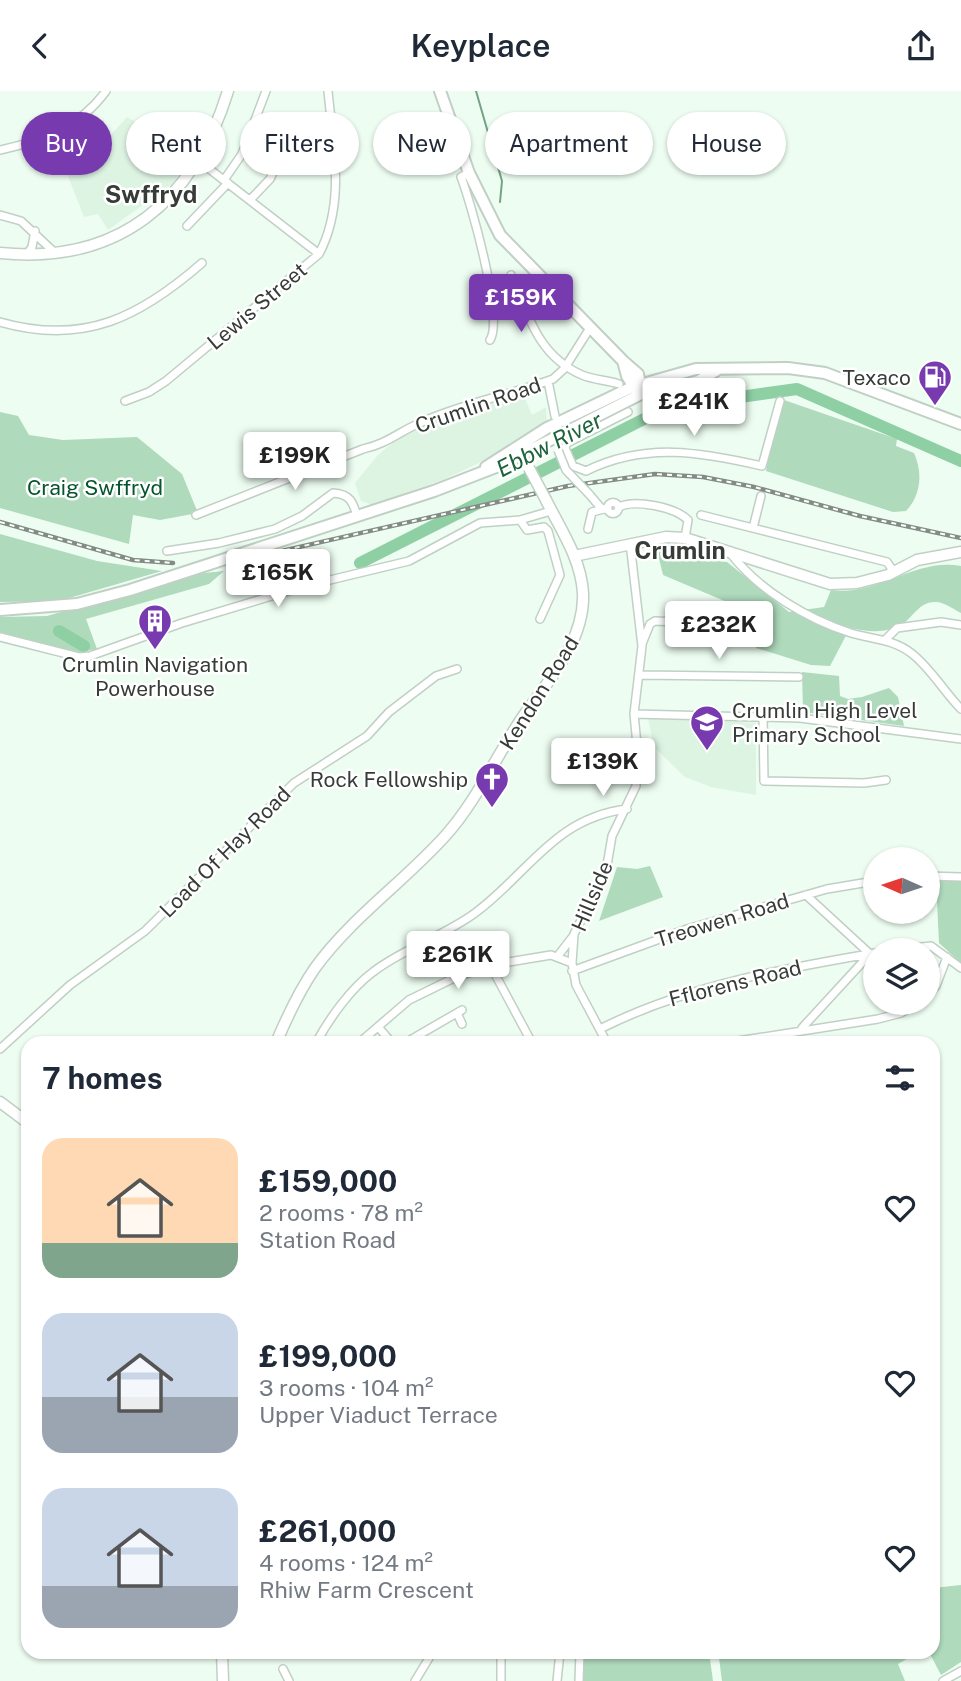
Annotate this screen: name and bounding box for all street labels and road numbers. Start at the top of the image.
street label: Lewis Street [202,257,312,355]
street label: Crumlin Road [412,372,544,438]
street label: Kendon Road [494,632,584,754]
street label: Load Of Hay Road [154,781,296,923]
street label: Hillside [566,857,618,935]
street label: Treowen Road [652,888,792,952]
street label: Fflorens Road [666,954,804,1012]

